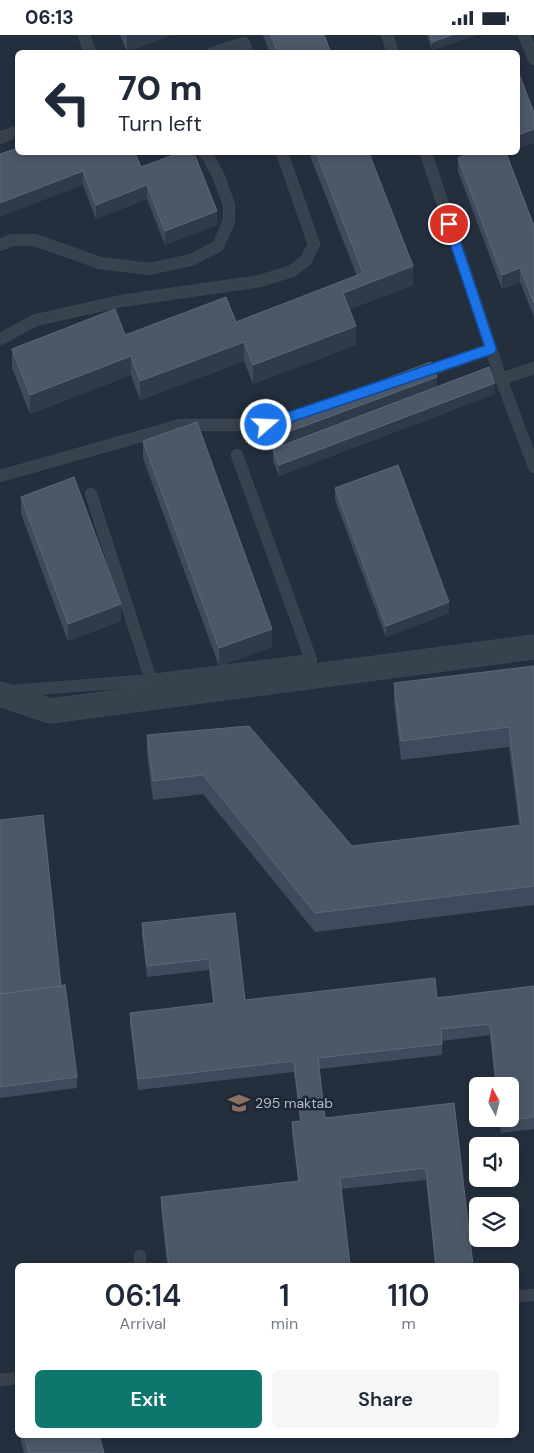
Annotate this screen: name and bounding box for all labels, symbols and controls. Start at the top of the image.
text: 06:13 [25,5,74,30]
text: 70 m [118,65,202,111]
icon: left [35,70,100,135]
text: Turn left [118,109,202,138]
pin [428,203,470,245]
icon: arrive [435,210,463,238]
position arrow [239,398,291,450]
north arrow [469,1077,519,1127]
map controls [469,1077,519,1247]
school or university icon: 295 maktab [226,1090,252,1116]
place label: 295 maktab [255,1094,333,1112]
button: sound [469,1137,519,1187]
button: layers [469,1197,519,1247]
text: 06:14 [105,1276,181,1315]
text: 1 [279,1276,290,1315]
text: 110 [388,1276,429,1315]
text: Arrival [120,1313,166,1334]
text: min [271,1313,298,1334]
text: m [401,1313,416,1334]
button: Exit [35,1370,262,1428]
button: Share [272,1370,499,1428]

